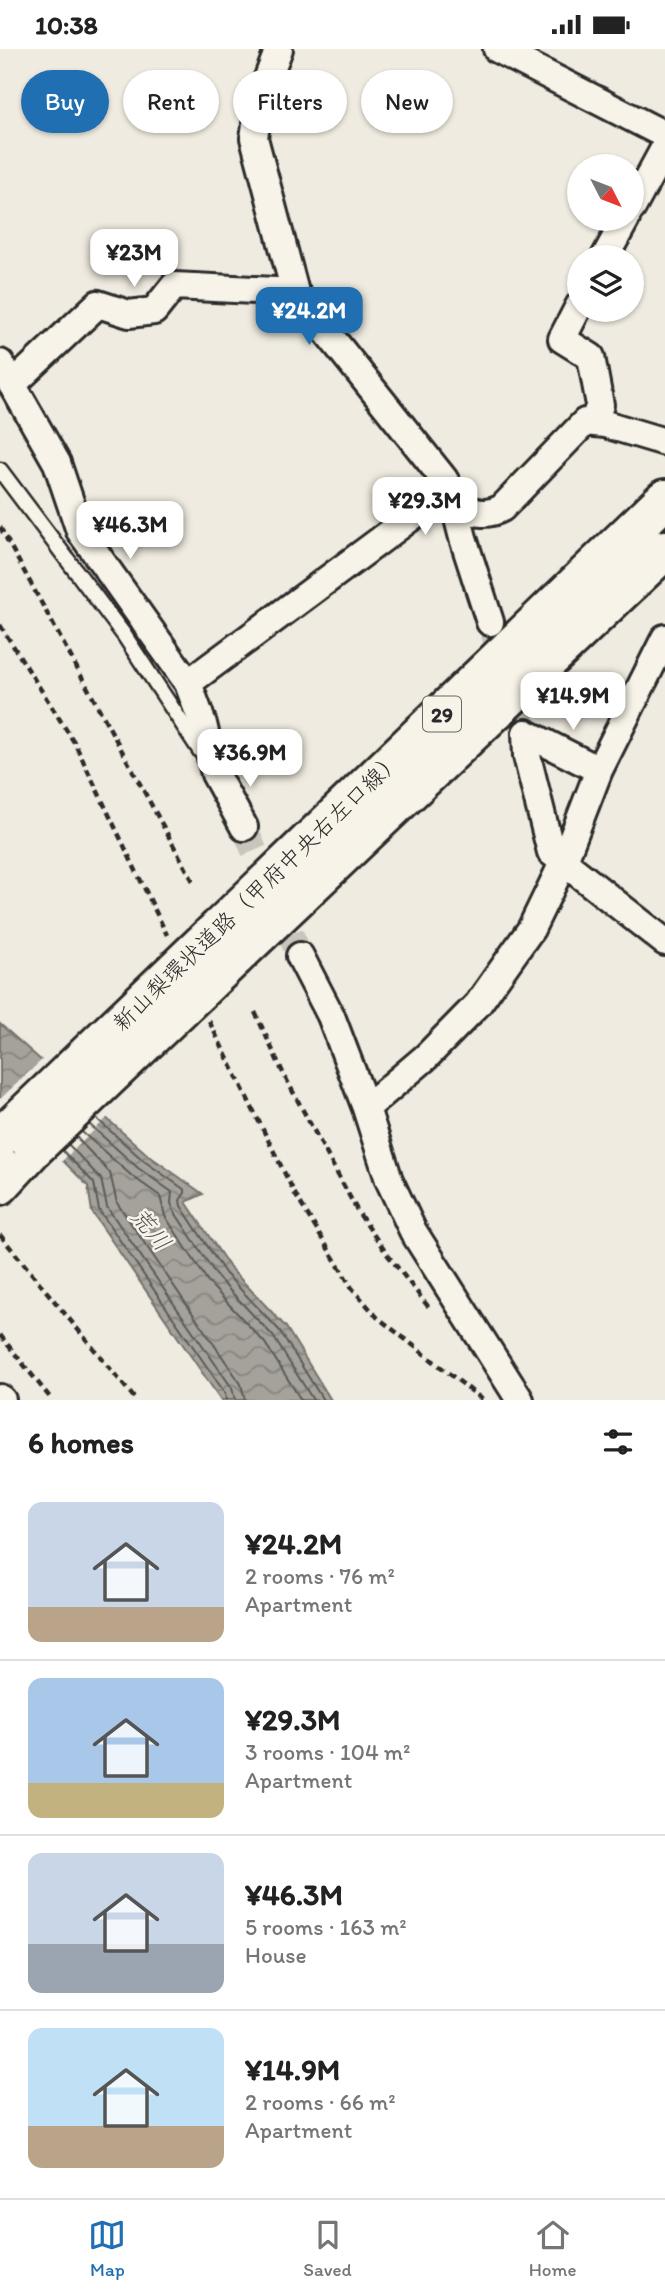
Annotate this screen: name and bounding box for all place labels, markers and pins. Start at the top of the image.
pin: ¥23M [93,229,175,289]
pin: ¥24.2M [252,287,366,347]
pin: ¥29.3M [368,477,482,537]
pin: ¥46.3M [73,501,187,561]
pin: ¥14.9M [516,673,630,732]
pin: ¥36.9M [193,729,307,789]

